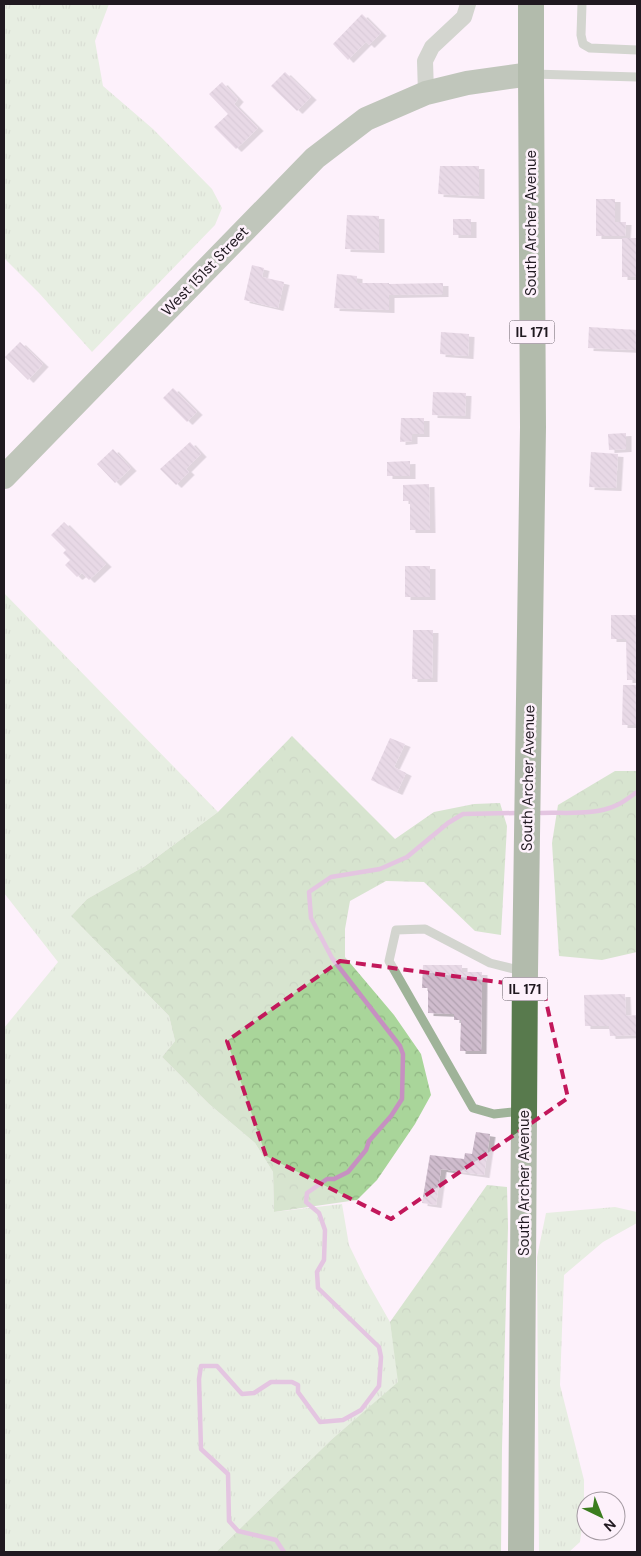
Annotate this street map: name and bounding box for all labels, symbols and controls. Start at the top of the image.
street label: South Archer Avenue [521,150,541,296]
street label: West 151st Street [157,222,253,320]
road number: IL 171 [510,321,554,344]
street label: South Archer Avenue [517,705,539,851]
road number: IL 171 [502,978,548,1001]
street label: South Archer Avenue [514,1110,534,1256]
north arrow [576,1491,626,1541]
text: N [600,1515,620,1536]

